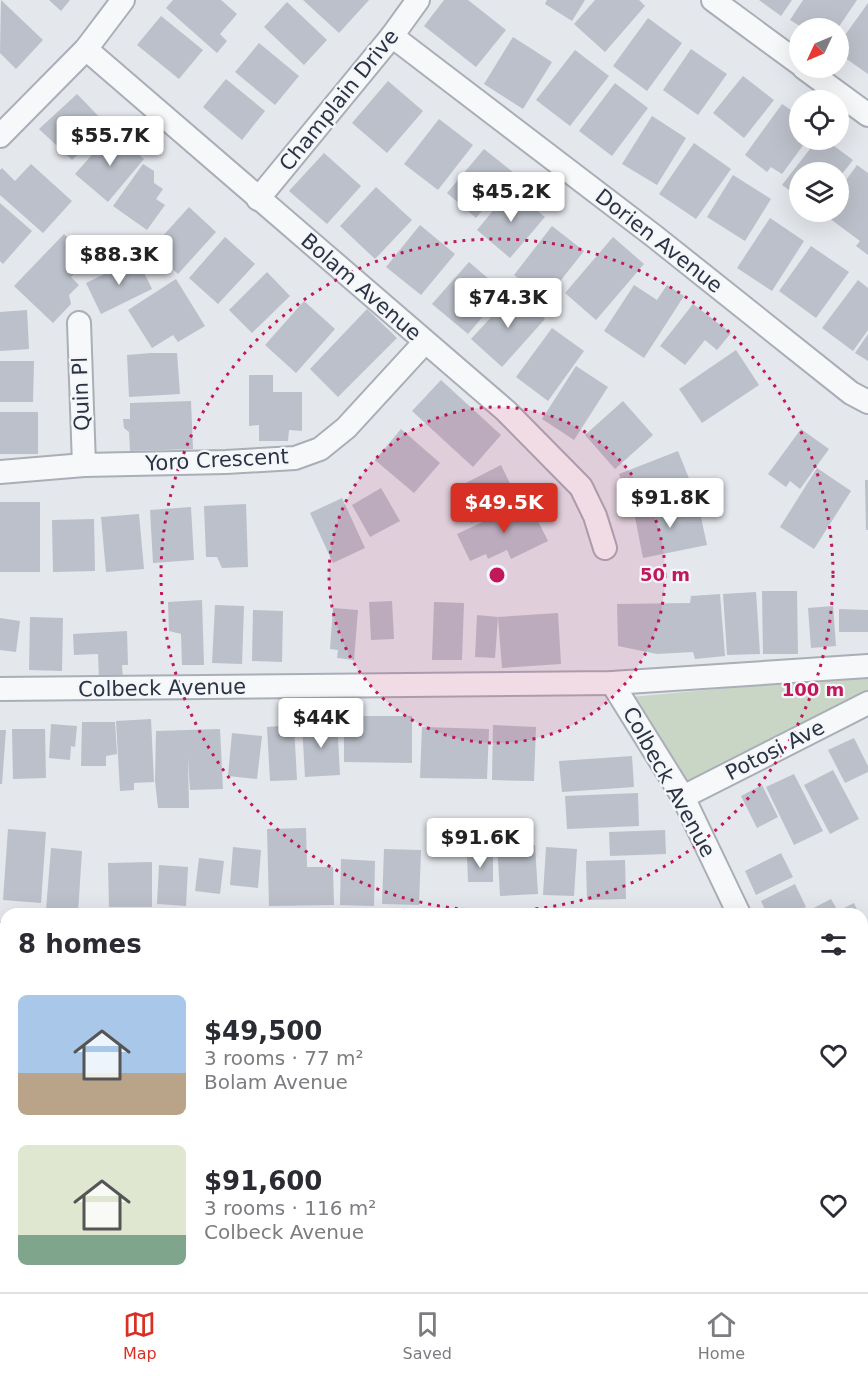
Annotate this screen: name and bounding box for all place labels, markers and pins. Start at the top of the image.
pin: $55.7K [61,116,159,167]
pin: $45.2K [462,172,560,223]
pin: $88.3K [70,235,168,286]
pin: $74.3K [459,278,557,329]
pin: $91.8K [621,478,719,529]
pin: $49.5K [455,483,553,534]
centre of rings [487,565,507,585]
pin: $44K [285,698,357,749]
pin: $91.6K [431,818,529,869]

